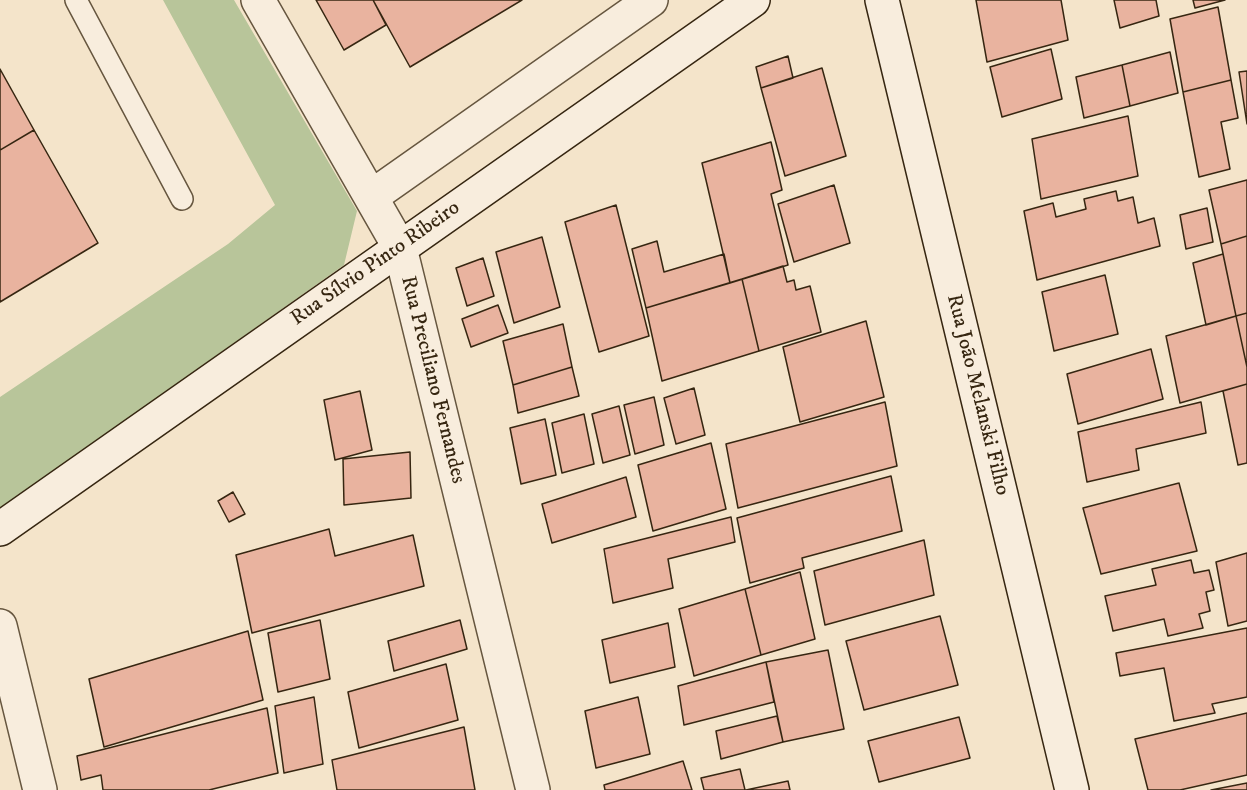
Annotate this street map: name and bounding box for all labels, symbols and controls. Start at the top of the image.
street label: Rua Sílvio Pinto Ribeiro [287,196,465,332]
street label: Rua Preciliano Fernandes [394,274,470,486]
street label: Rua João Melanski Filho [940,292,1014,498]

